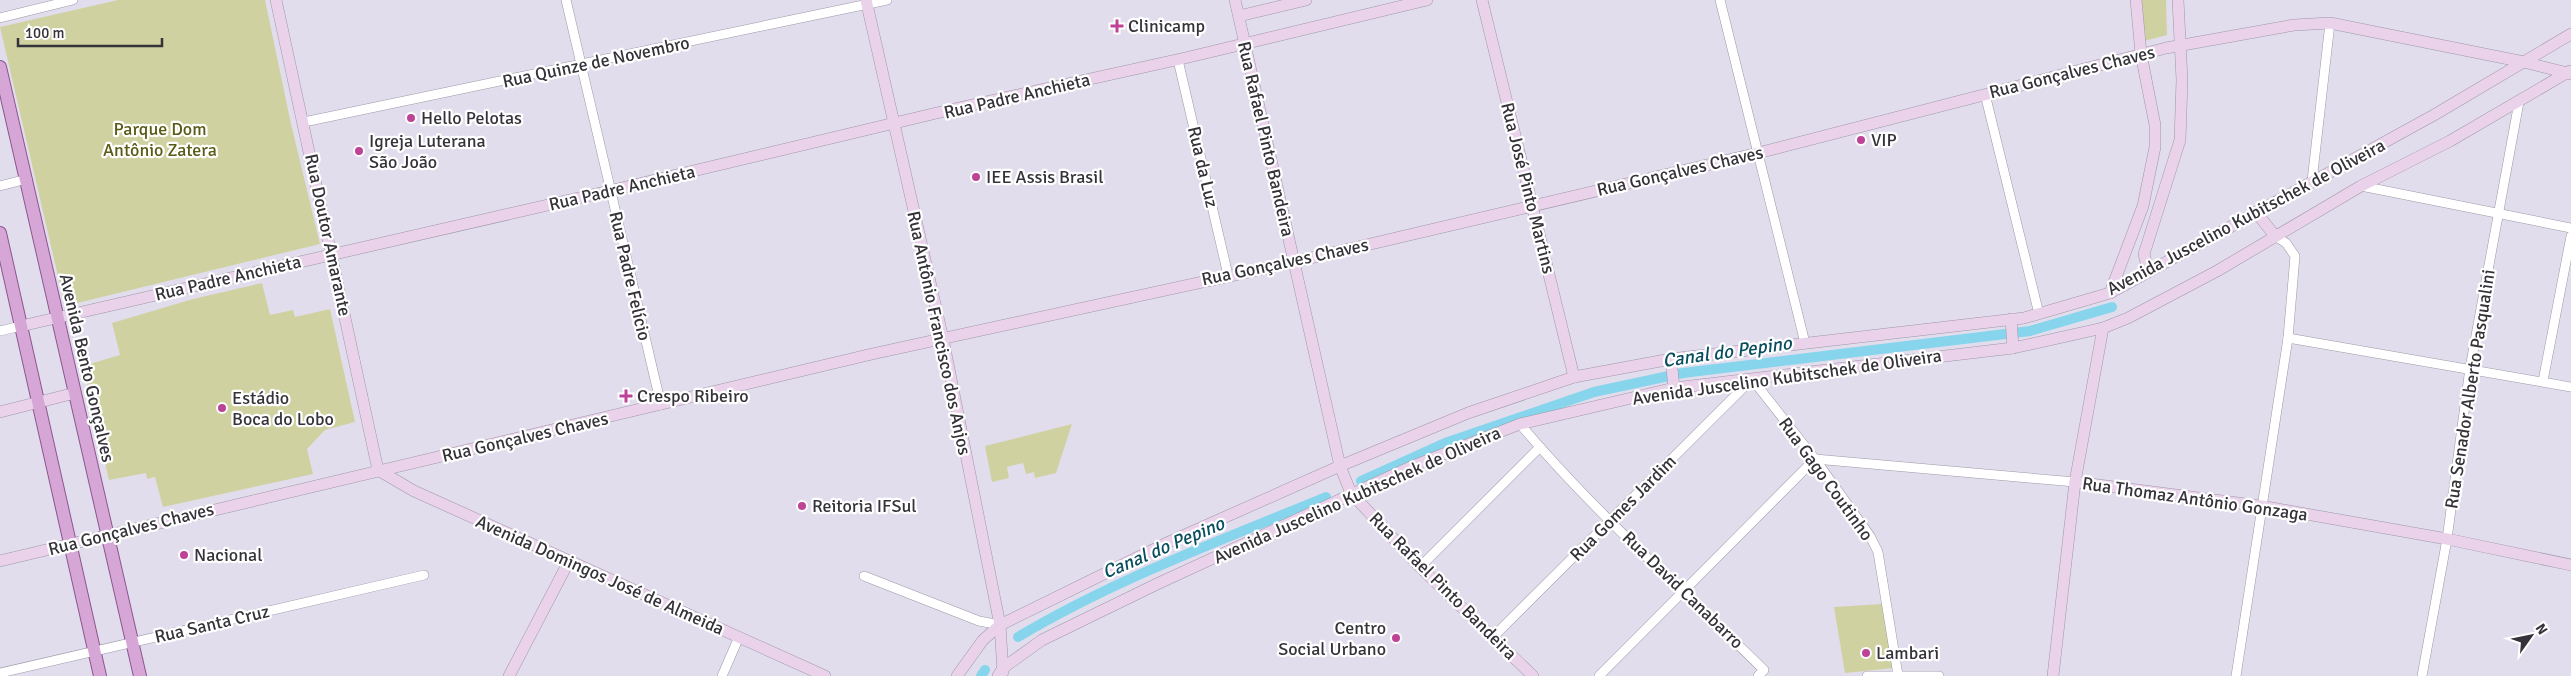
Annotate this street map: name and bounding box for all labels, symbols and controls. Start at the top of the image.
scale bar [18,15,161,47]
place label: Clinicamp [1128,15,1205,37]
marker: Clinicamp [1110,19,1124,33]
text: 100 m [25,24,65,42]
street label: Rua Quinze de Novembro [500,31,692,93]
street label: Rua Rafael Pinto Bandeira [1233,39,1299,239]
street label: Rua Gonçalves Chaves [1987,41,2157,103]
street label: Rua Padre Anchieta [942,68,1092,124]
street label: Rua José Pinto Martins [1496,100,1560,276]
place label: Hello Pelotas [421,107,522,129]
marker: Hello Pelotas [405,112,417,124]
park label: Parque Dom Antônio Zatera [103,118,217,161]
street label: Rua da Luz [1183,124,1223,210]
place label: VIP [1871,129,1897,151]
place label: Igreja Luterana São João [369,130,486,173]
marker: VIP [1855,134,1867,146]
street label: Avenida Juscelino Kubitschek de Oliveira [2103,134,2389,300]
street label: Rua Gonçalves Chaves [1595,141,1765,201]
marker: Igreja Luterana São João [353,145,365,157]
street label: Rua Doutor Amarante [300,152,356,318]
street label: Rua Padre Anchieta [547,160,697,216]
place label: IEE Assis Brasil [986,166,1103,188]
marker: IEE Assis Brasil [970,171,982,183]
street label: Rua Padre Felício [604,209,656,343]
street label: Rua Antônio Francisco dos Anjos [902,209,976,457]
street label: Rua Gonçalves Chaves [1200,234,1371,290]
street label: Rua Padre Anchieta [153,250,303,306]
street label: Rua Senador Alberto Pasqualini [2440,268,2500,510]
street label: Avenida Bento Gonçalves [55,272,119,464]
water label: Canal do Pepino [1661,331,1794,373]
street label: Avenida Juscelino Kubitschek de Oliveira [1631,344,1943,410]
place label: Crespo Ribeiro [637,385,749,407]
place label: Estádio Boca do Lobo [232,387,334,430]
marker: Crespo Ribeiro [619,389,633,403]
marker: Estádio Boca do Lobo [216,402,228,414]
street label: Rua Gonçalves Chaves [440,407,610,467]
street label: Rua Gago Coutinho [1774,413,1878,545]
street label: Avenida Juscelino Kubitschek de Oliveira [1210,421,1504,569]
street label: Rua Gomes Jardim [1565,450,1681,566]
street label: Rua Thomaz Antônio Gonzaga [2081,472,2309,526]
place label: Reitoria IFSul [812,495,917,517]
street label: Rua Gonçalves Chaves [46,498,216,560]
marker: Reitoria IFSul [796,500,808,512]
street label: Rua Rafael Pinto Bandeira [1365,508,1521,664]
street label: Avenida Domingos José de Almeida [472,510,728,640]
water label: Canal do Pepino [1099,511,1229,584]
street label: Rua David Canabarro [1618,527,1748,653]
place label: Nacional [194,544,262,566]
marker: Nacional [178,549,190,561]
street label: Rua Santa Cruz [152,600,272,648]
north arrow [2506,611,2556,661]
place label: Centro Social Urbano [1278,617,1386,660]
text: N [2532,620,2551,638]
marker: Centro Social Urbano [1390,632,1402,644]
place label: Lambari [1876,642,1939,664]
marker: Lambari [1860,647,1872,659]

